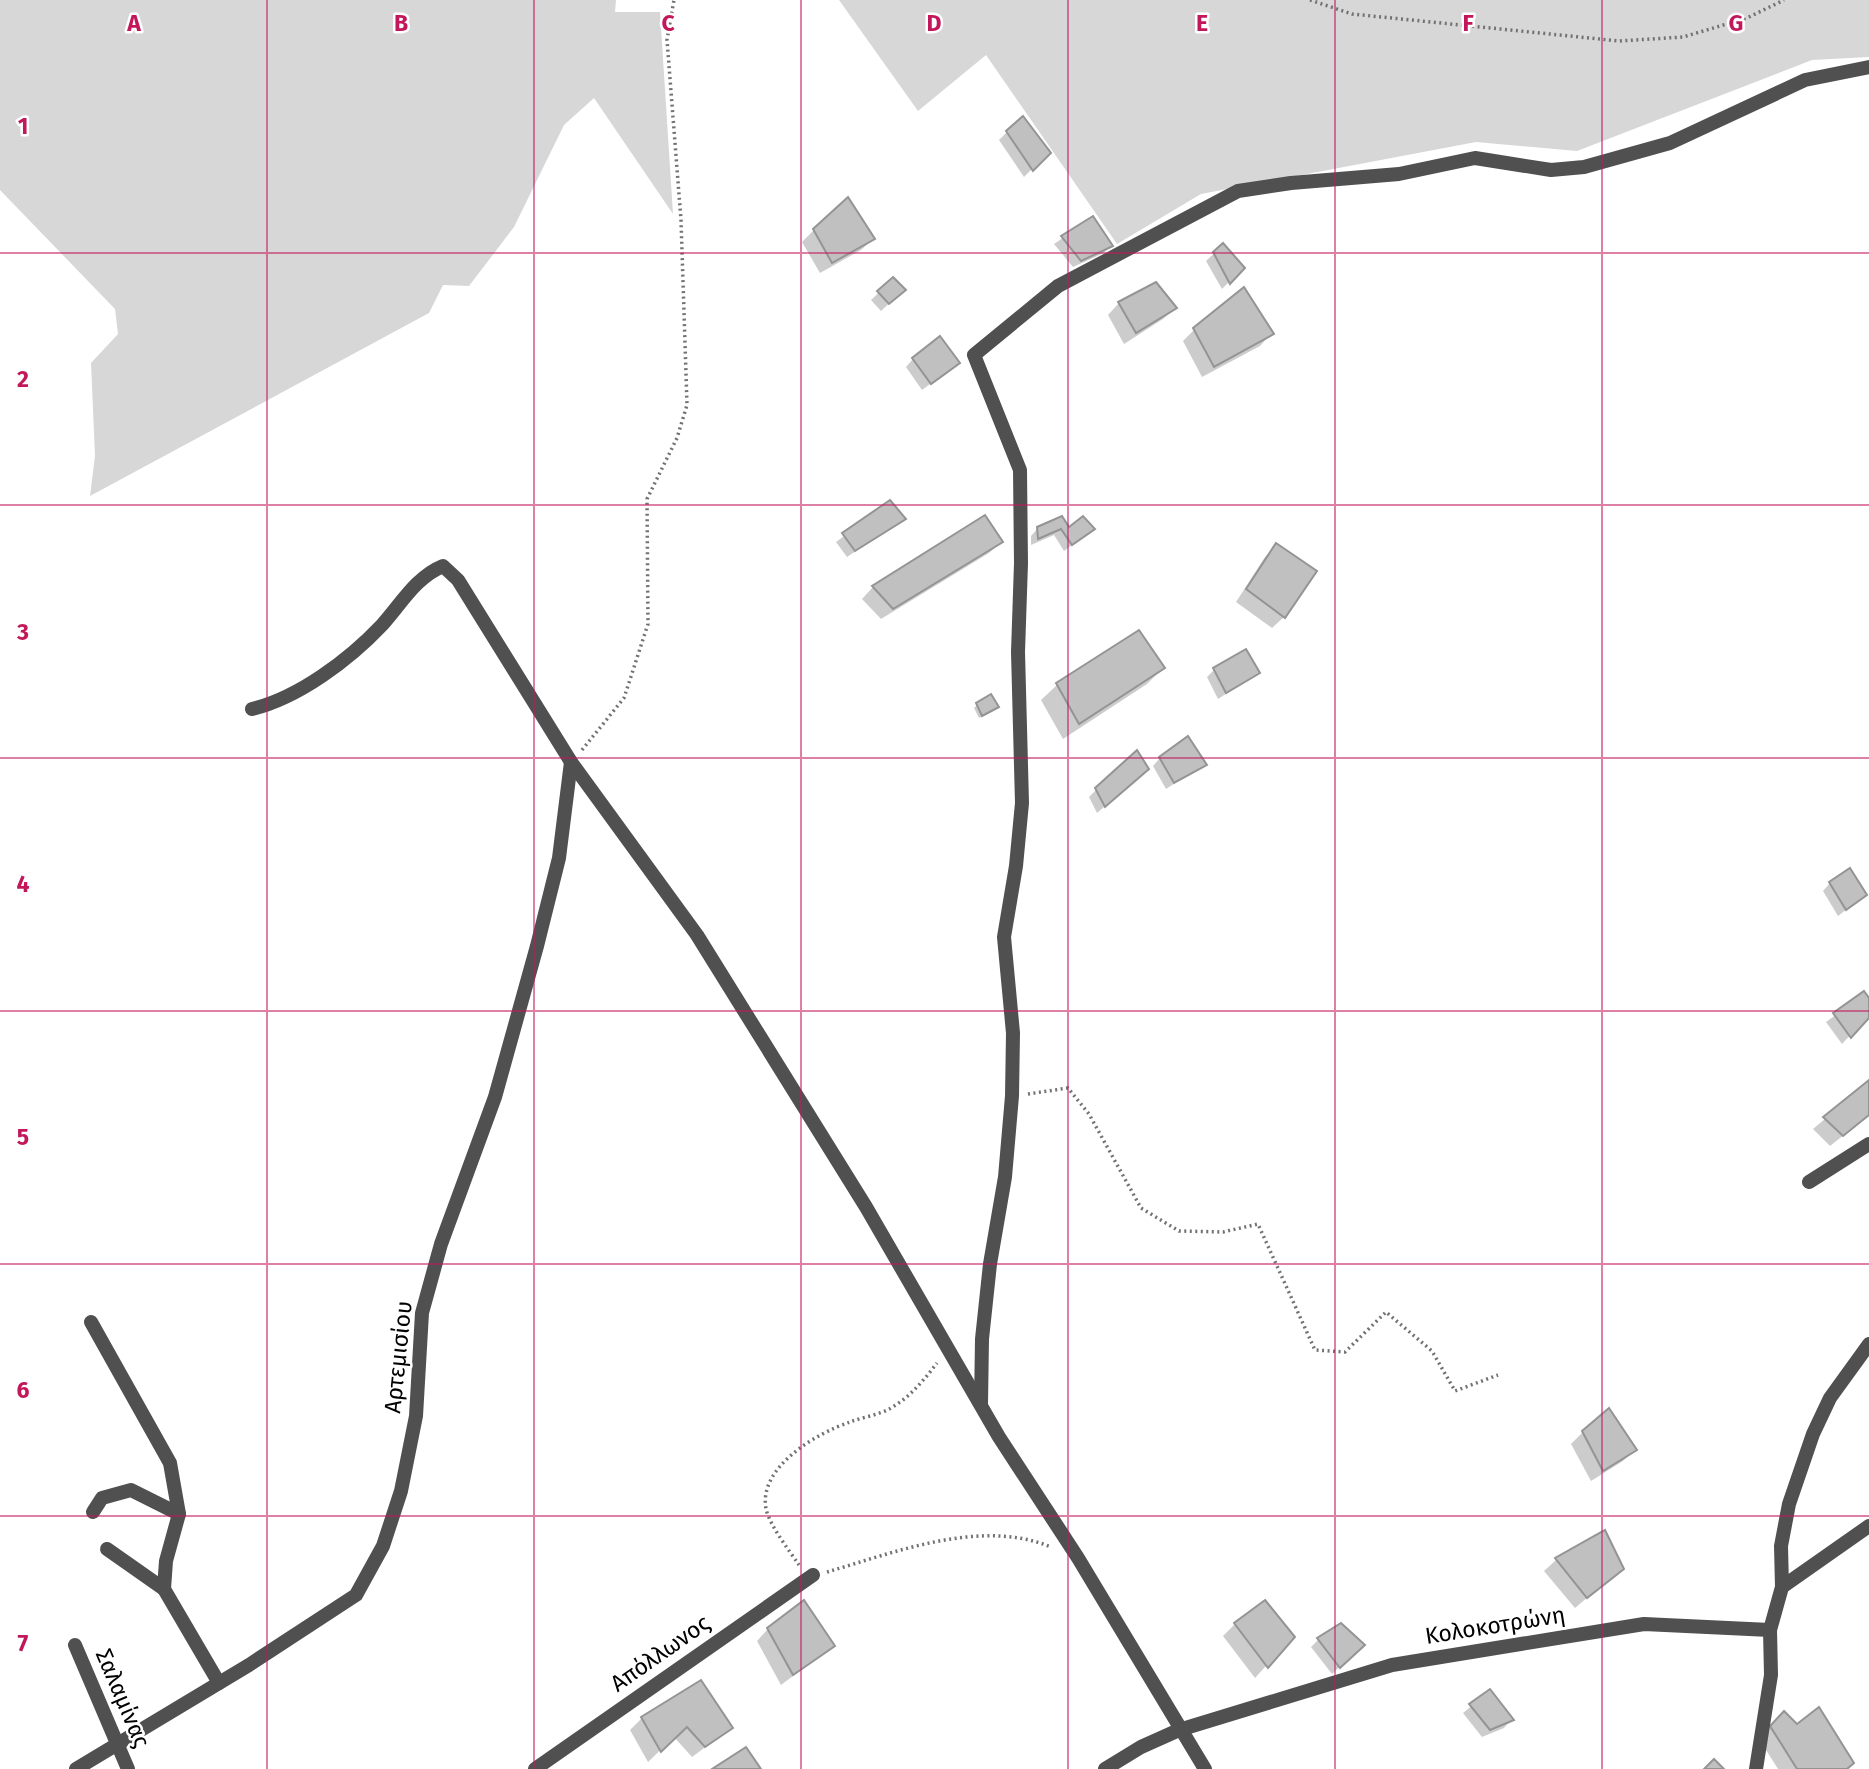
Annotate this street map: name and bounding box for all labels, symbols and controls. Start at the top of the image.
text: A [126,9,141,37]
text: B [394,9,408,37]
text: C [661,9,675,37]
text: D [927,9,942,37]
text: E [1196,9,1208,37]
text: F [1462,9,1474,37]
text: G [1729,9,1743,37]
text: 1 [18,112,28,140]
text: 2 [17,365,29,393]
text: 3 [16,618,29,646]
text: 4 [17,870,30,898]
text: 5 [17,1123,29,1151]
street label: Αρτεμισίου [378,1299,418,1415]
text: 6 [17,1376,30,1404]
street label: Κολοκοτρώνη [1423,1600,1567,1650]
street label: Απόλλωνος [605,1608,715,1697]
text: 7 [18,1629,29,1657]
street label: Σαλαμίνας [90,1645,156,1752]

